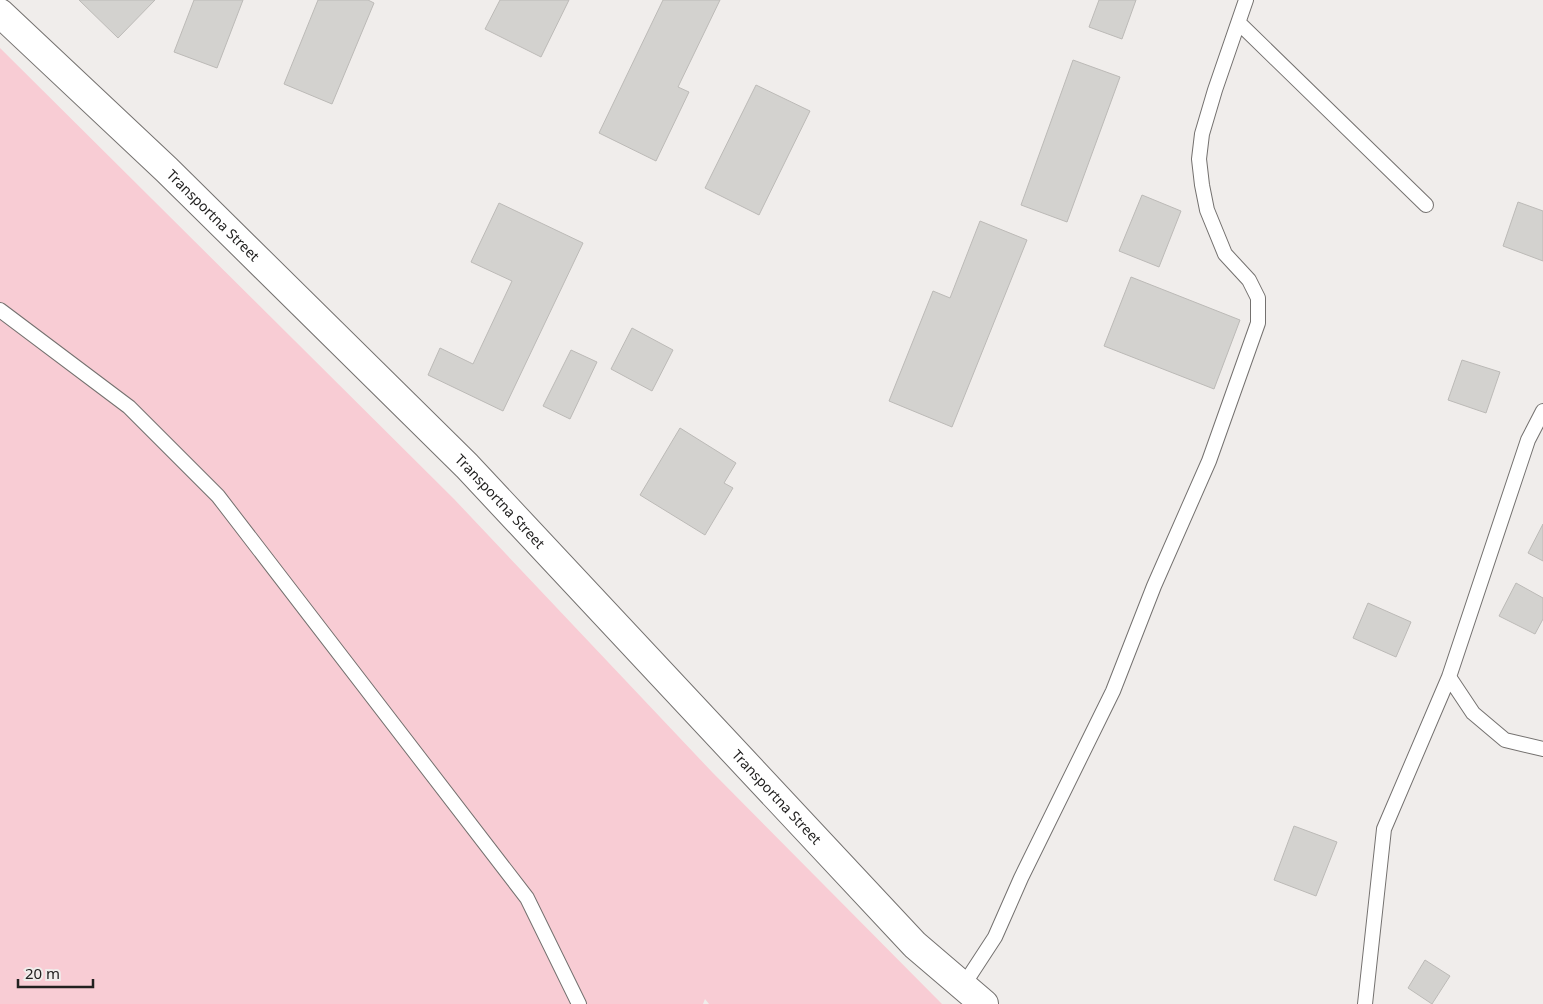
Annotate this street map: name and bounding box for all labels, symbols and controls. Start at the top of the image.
street label: Transportna Street [163,165,264,265]
street label: Transportna Street [451,450,549,552]
street label: Transportna Street [728,745,826,848]
scale bar [18,956,92,988]
text: 20 m [25,963,60,983]

